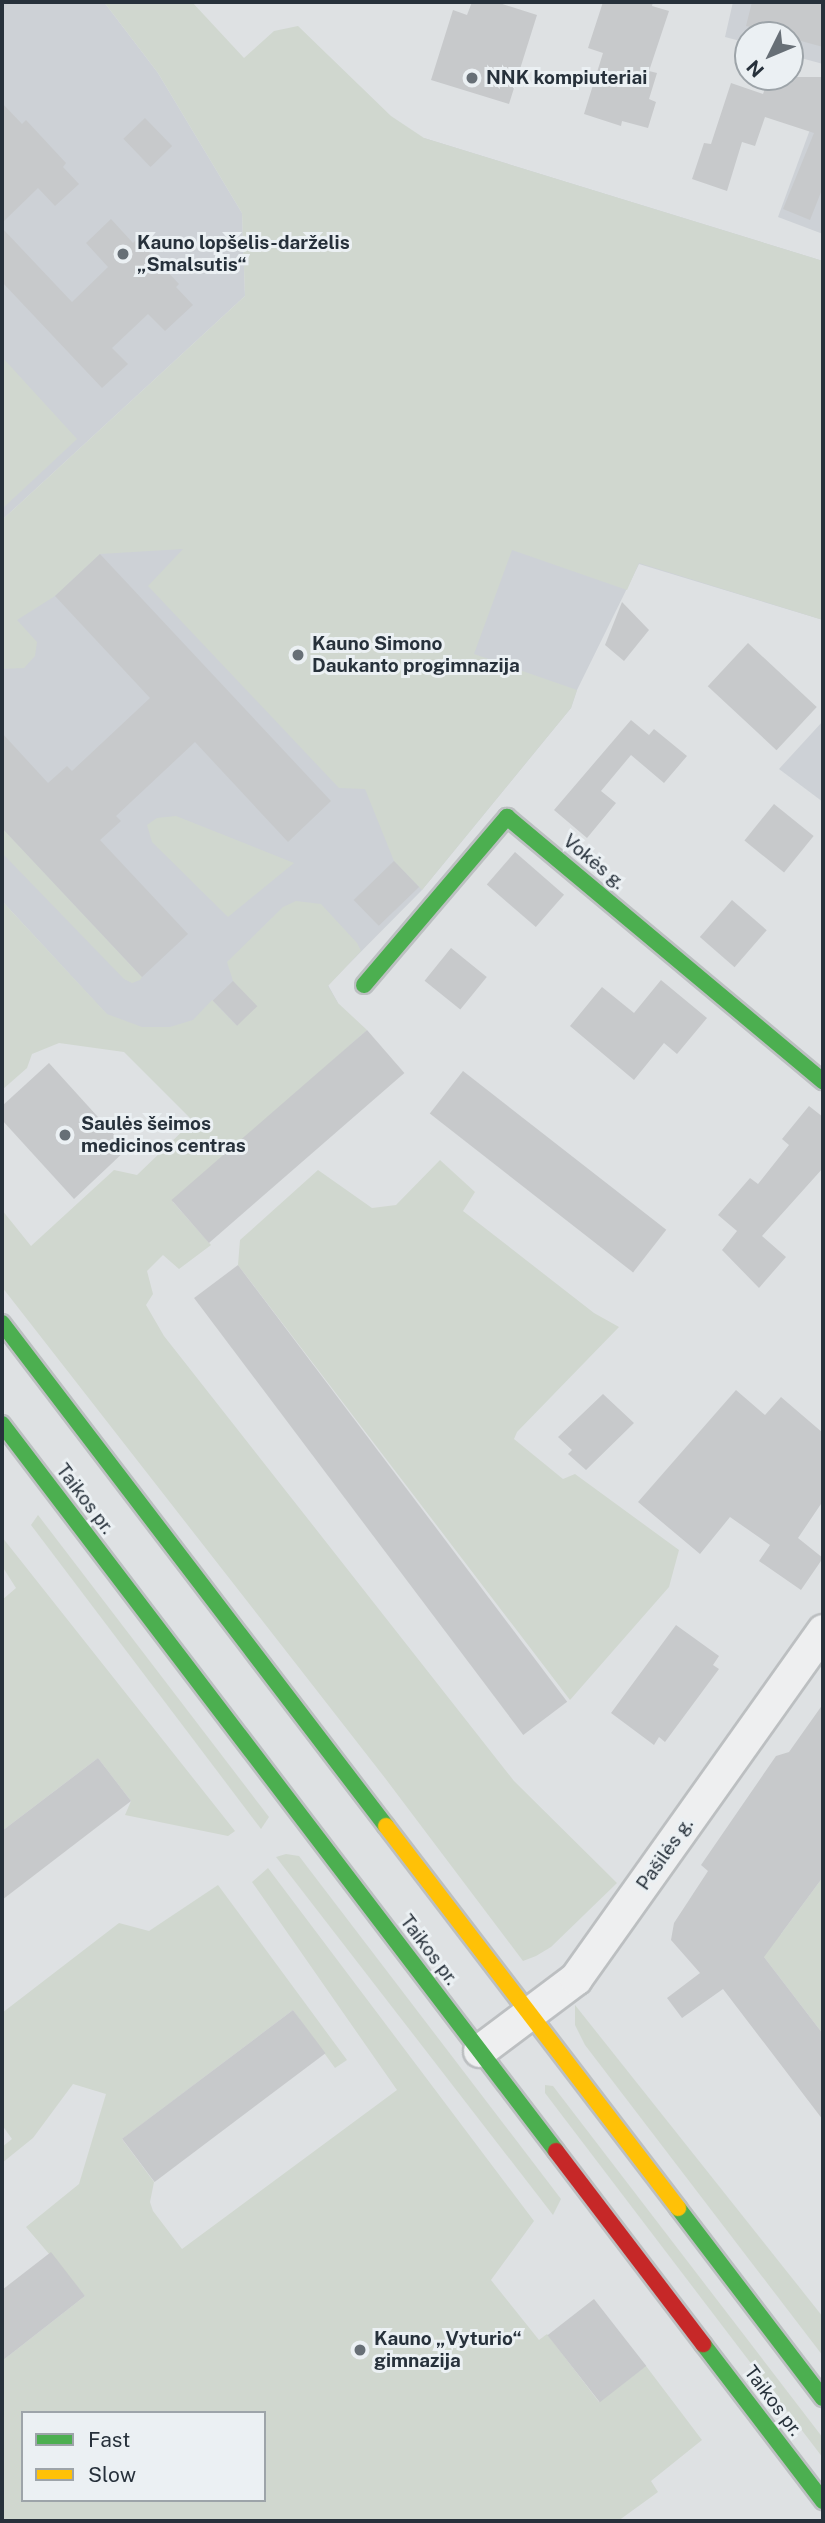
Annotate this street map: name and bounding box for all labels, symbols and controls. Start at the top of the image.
north arrow [734,21,804,91]
text: N [742,56,768,82]
place label: NNK kompiuteriai [486,67,647,89]
marker: NNK kompiuteriai [464,70,480,86]
place label: Kauno lopšelis-darželis „Smalsutis“ [137,232,350,276]
marker: Kauno lopšelis-darželis „Smalsutis“ [115,246,131,262]
place label: Kauno Simono Daukanto progimnazija [312,633,520,677]
marker: Kauno Simono Daukanto progimnazija [290,647,306,663]
street label: Vokės g. [558,830,630,894]
place label: Saulės šeimos medicinos centras [81,1113,246,1157]
marker: Saulės šeimos medicinos centras [55,1125,75,1145]
street label: Taikos pr. [51,1459,119,1539]
street label: Pašilės g. [632,1813,698,1895]
street label: Taikos pr. [395,1910,463,1990]
place label: Kauno „Vyturio“ gimnazija [374,2328,522,2372]
marker: Kauno „Vyturio“ gimnazija [352,2342,368,2358]
street label: Taikos pr. [739,2361,807,2441]
legend [21,2411,266,2502]
text: Fast [88,2427,130,2452]
text: Slow [88,2462,136,2487]

